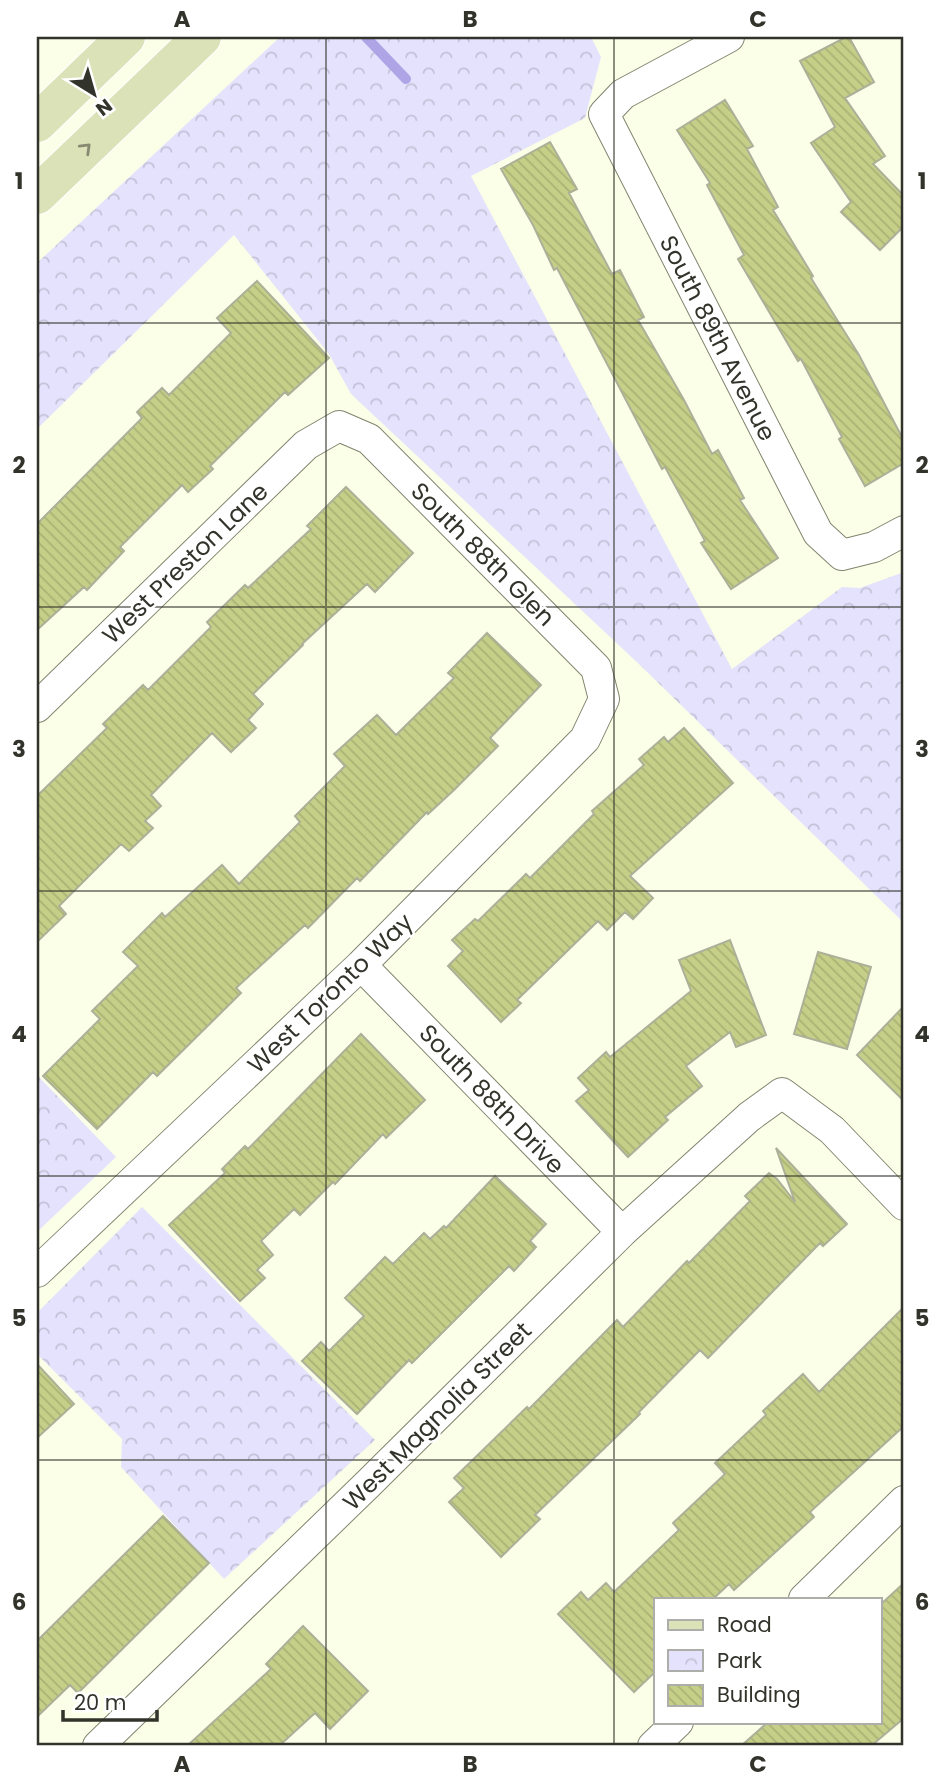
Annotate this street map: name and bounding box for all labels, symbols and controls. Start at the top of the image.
text: A [174,3,191,35]
text: B [462,3,478,35]
text: C [749,3,767,35]
north arrow [60,60,130,130]
text: N [90,92,118,122]
one-way arrow [78,144,91,157]
text: 1 [15,165,23,197]
text: 1 [918,165,926,197]
street label: South 89th Avenue [652,230,784,446]
text: 2 [12,449,26,481]
text: 2 [915,449,929,481]
street label: West Preston Lane [95,475,275,651]
street label: South 88th Glen [404,475,562,633]
text: 3 [12,733,26,765]
text: 3 [915,733,929,765]
street label: West Toronto Way [240,905,420,1080]
street label: South 88th Drive [412,1017,572,1181]
text: 4 [11,1018,27,1050]
text: 4 [914,1018,930,1050]
text: 5 [12,1302,26,1334]
text: 5 [915,1302,929,1334]
street label: West Magnolia Street [335,1314,539,1518]
text: 6 [12,1586,26,1618]
text: 6 [915,1586,929,1618]
legend [654,1598,881,1724]
text: Road [717,1610,772,1639]
text: Park [717,1646,762,1675]
scale bar [63,1678,158,1722]
text: Building [717,1680,801,1709]
text: 20 m [74,1688,127,1717]
text: A [174,1748,191,1780]
text: B [462,1748,478,1780]
text: C [749,1748,767,1780]

